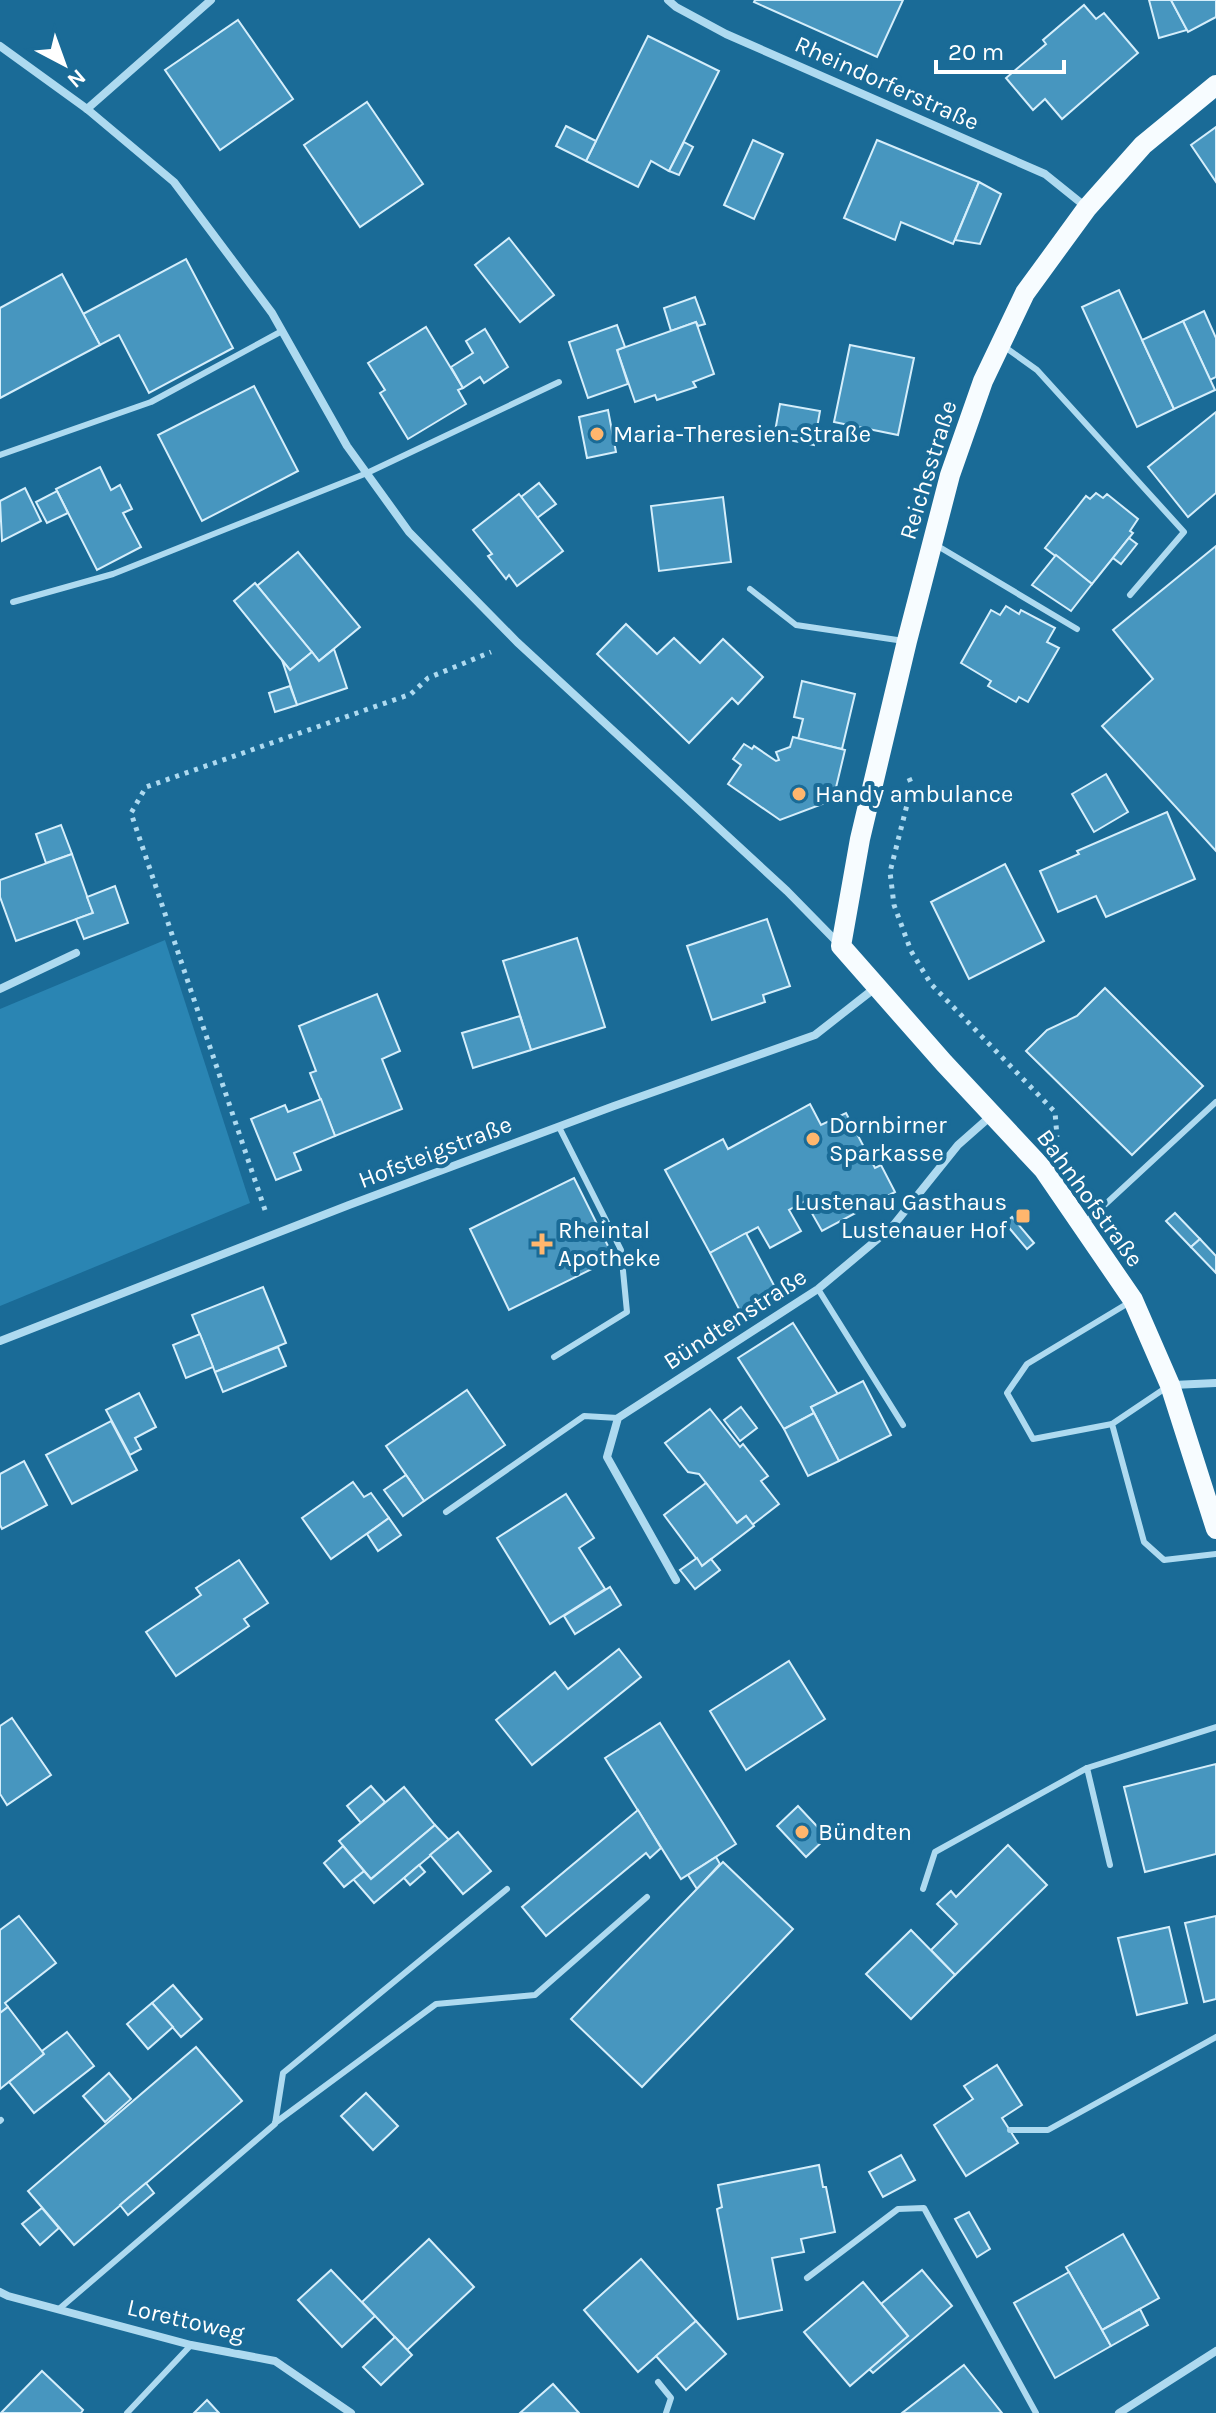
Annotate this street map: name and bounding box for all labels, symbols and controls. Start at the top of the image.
north arrow [24,24,104,104]
scale bar [936,24,1064,74]
street label: Rheindorferstraße [790,30,984,136]
text: 20 m [948,38,1004,66]
text: N [62,63,91,93]
street label: Reichsstraße [894,397,962,543]
place label: Maria-Theresien-Straße [613,420,871,448]
marker: Maria-Theresien-Straße [588,425,606,443]
place label: Handy ambulance [815,780,1013,808]
marker: Handy ambulance [790,785,808,803]
street label: Hofsteigstraße [354,1110,516,1194]
place label: Dornbirner Sparkasse [829,1111,947,1167]
street label: Bahnhofstraße [1031,1124,1149,1272]
marker: Dornbirner Sparkasse [804,1130,822,1148]
place label: Lustenau Gasthaus Lustenauer Hof [794,1188,1008,1244]
marker: Lustenau Gasthaus Lustenauer Hof [1014,1207,1032,1225]
place label: Rheintal Apotheke [558,1216,661,1272]
marker: Rheintal Apotheke [533,1235,551,1253]
street label: Bündtenstraße [658,1262,812,1376]
place label: Bündten [818,1818,912,1846]
marker: Bündten [793,1823,811,1841]
street label: Lorettoweg [125,2293,248,2347]

